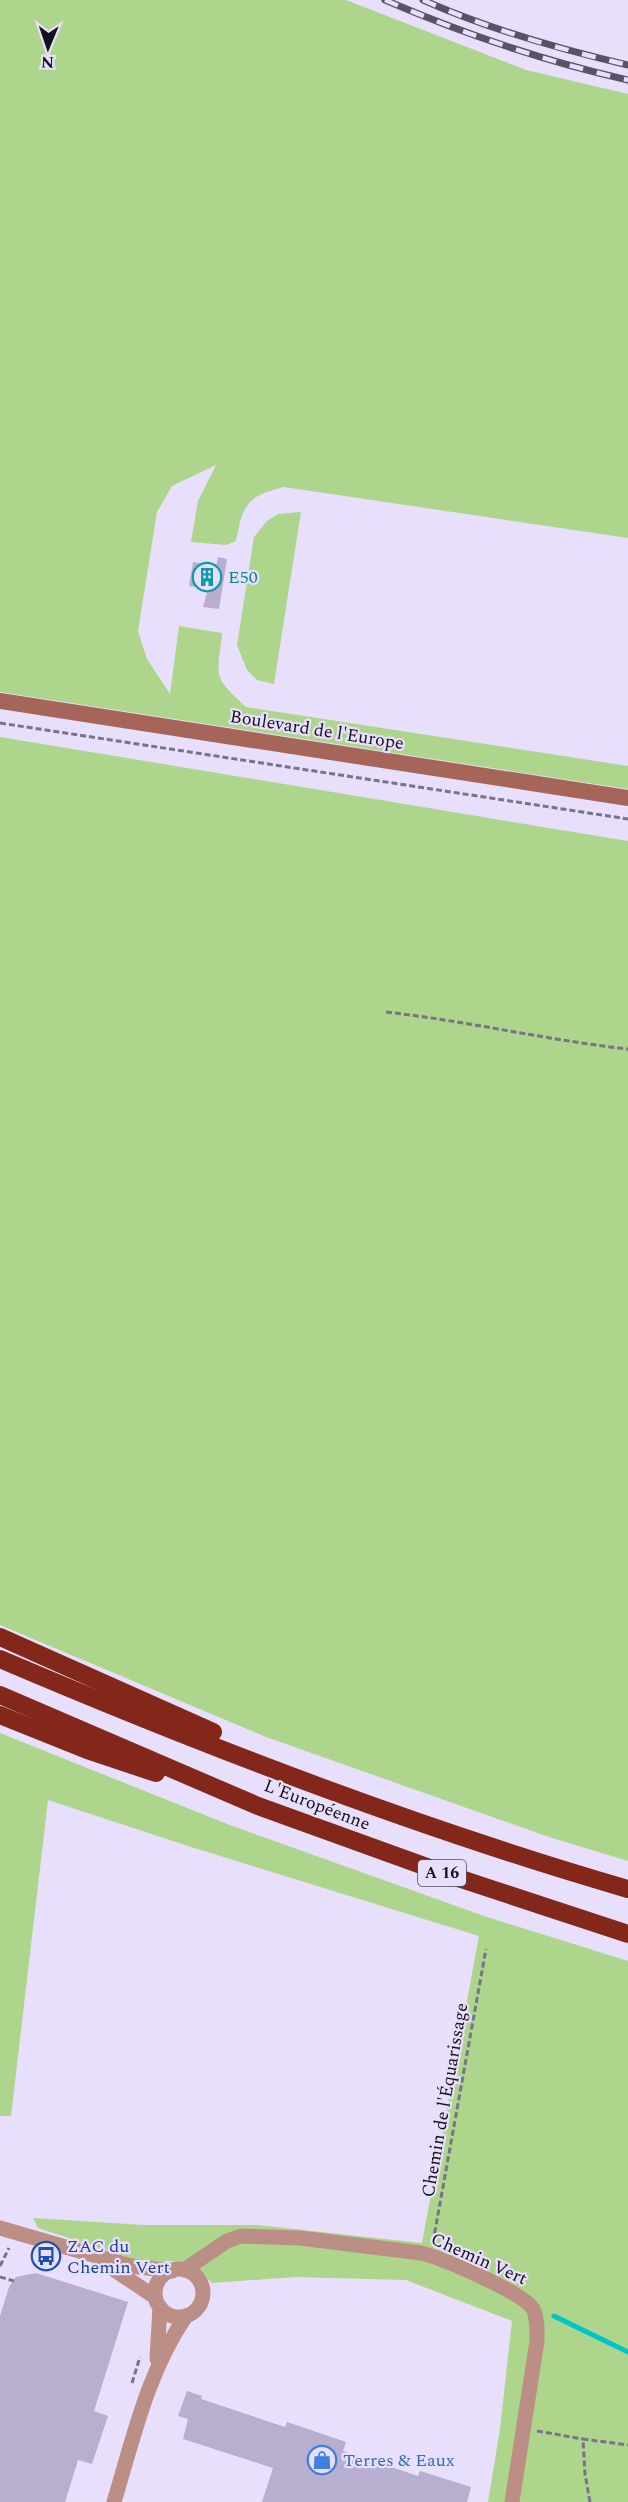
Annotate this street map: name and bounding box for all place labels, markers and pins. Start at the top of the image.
building icon: E50 [191,561,223,593]
place label: E50 [228,564,258,591]
place label: ZAC du Chemin Vert [67,2233,170,2281]
bus stop icon: ZAC du Chemin Vert [30,2240,62,2272]
shop icon: Terres & Eaux [306,2444,338,2476]
place label: Terres & Eaux [343,2447,455,2474]

